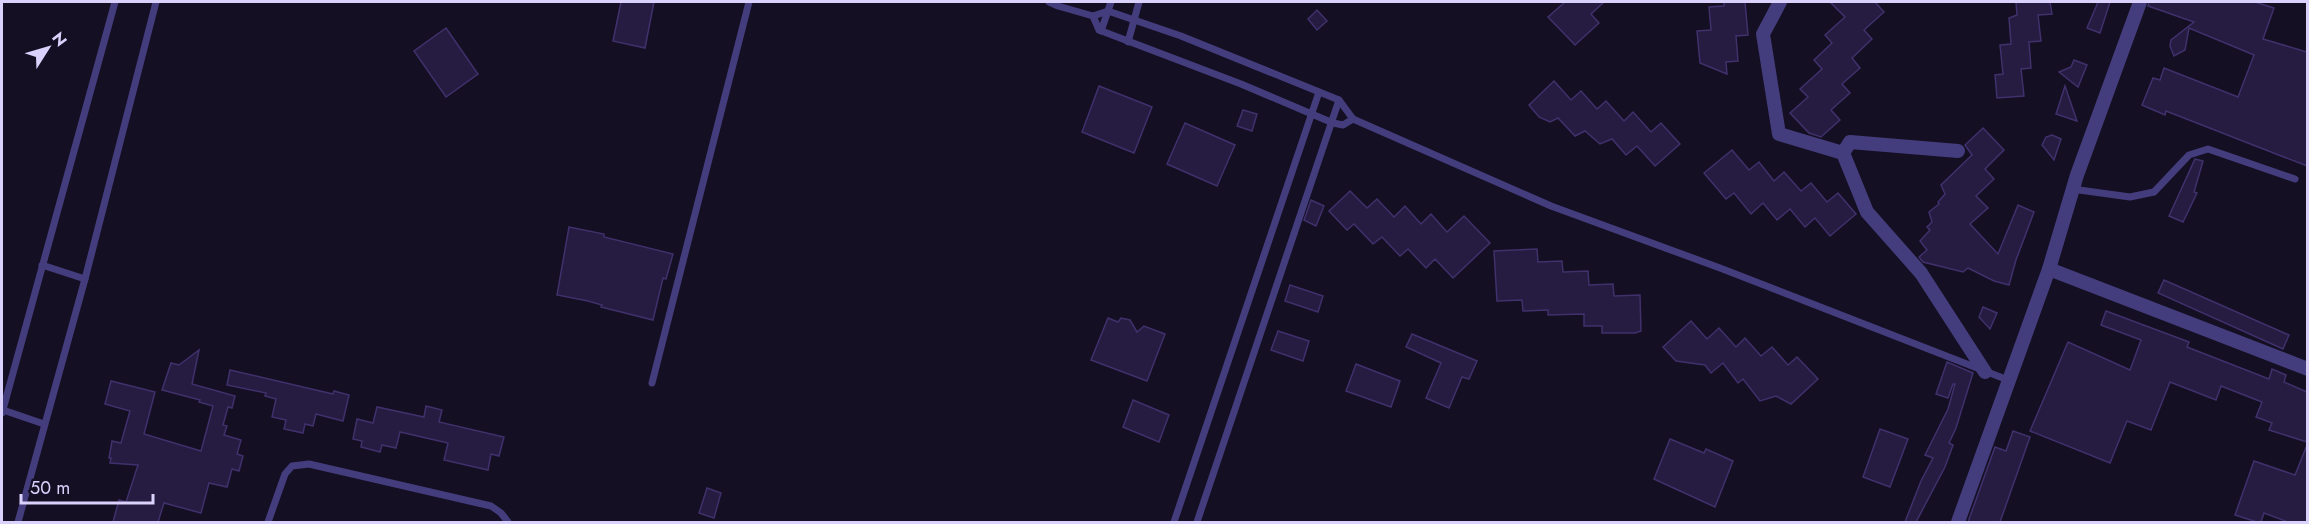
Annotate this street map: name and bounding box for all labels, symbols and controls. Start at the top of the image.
north arrow [18,18,78,78]
text: N [47,27,73,51]
scale bar [21,467,153,505]
text: 50 m [30,475,70,501]

